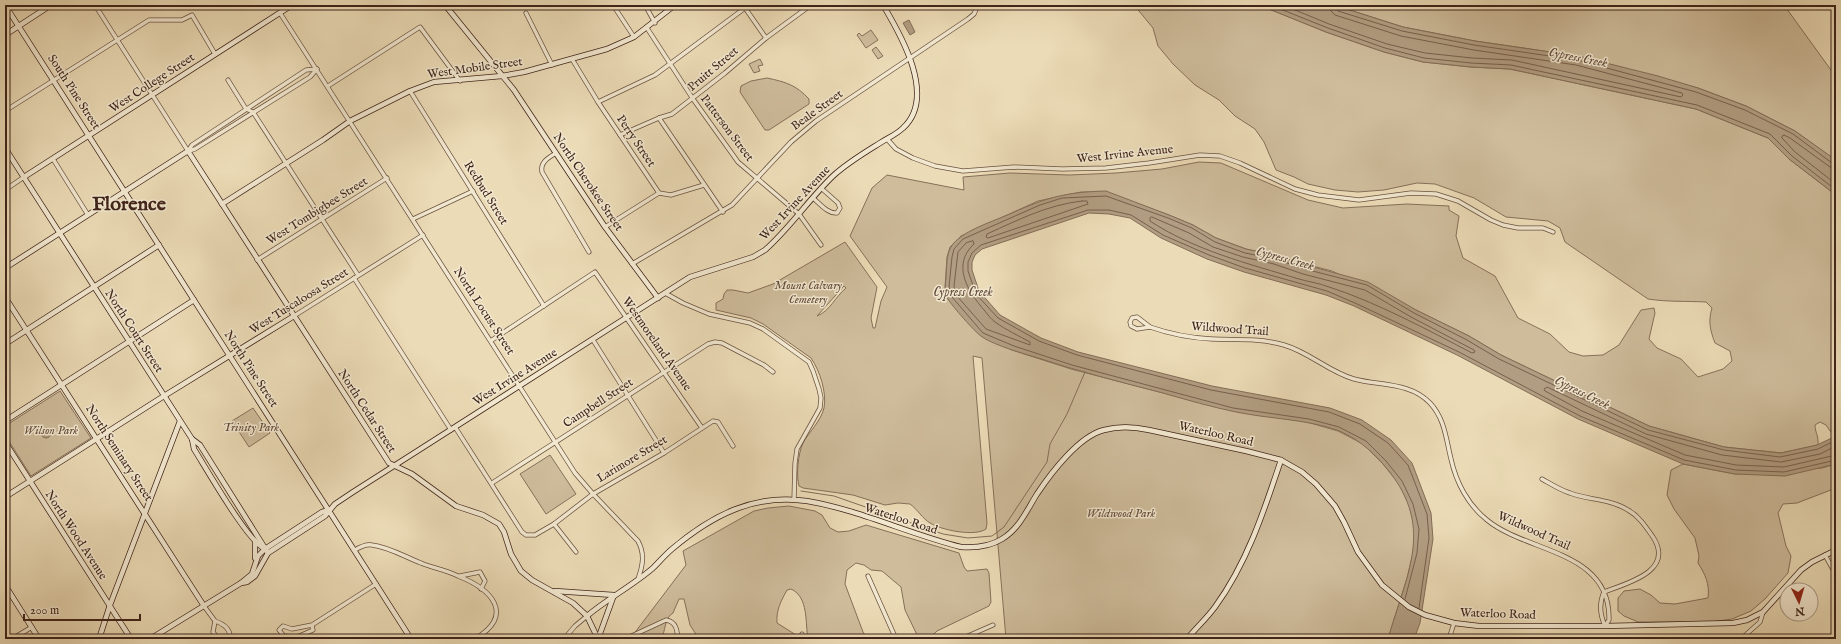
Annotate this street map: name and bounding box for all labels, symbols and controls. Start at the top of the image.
street label: Pruitt Street [685,44,741,94]
water label: Cypress Creek [1547,44,1610,72]
street label: West College Street [106,50,198,116]
street label: South Pine Street [44,52,104,132]
street label: West Mobile Street [427,54,523,82]
street label: Beale Street [788,86,846,134]
street label: Patterson Street [697,92,757,164]
street label: Perry Street [613,112,659,170]
street label: North Cherokee Street [550,130,626,234]
street label: West Irvine Avenue [1076,141,1174,167]
street label: Redbud Street [460,158,512,228]
street label: West Irvine Avenue [757,162,834,243]
street label: West Tombigbee Street [264,174,370,248]
district label: Florence [92,192,167,217]
water label: Cypress Creek [1254,243,1317,275]
street label: West Tuscaloosa Street [247,264,351,338]
street label: North Locust Street [450,264,518,358]
park label: Mount Calvary Cemetery [774,278,842,307]
water label: Cypress Creek [933,284,994,301]
street label: North Court Street [102,287,166,375]
street label: Westmoreland Avenue [619,294,695,394]
street label: Wildwood Trail [1191,319,1270,339]
street label: North Pine Street [221,328,281,410]
street label: West Irvine Avenue [470,345,560,409]
street label: North Cedar Street [334,366,400,456]
water label: Cypress Creek [1552,372,1613,414]
street label: Campbell Street [560,375,636,432]
street label: North Seminary Street [82,402,156,504]
street label: Waterloo Road [1177,418,1255,450]
park label: Trinity Park [223,420,279,435]
park label: Wilson Park [24,423,78,438]
street label: Larimore Street [594,432,670,486]
street label: North Wood Avenue [42,488,111,583]
street label: Waterloo Road [863,500,940,538]
park label: Wildwood Park [1087,506,1156,521]
street label: Wildwood Trail [1495,508,1573,554]
north arrow [1779,582,1819,622]
scale bar [24,596,140,622]
text: 200 m [30,603,59,618]
text: N [1794,603,1806,618]
street label: Waterloo Road [1460,605,1537,623]

